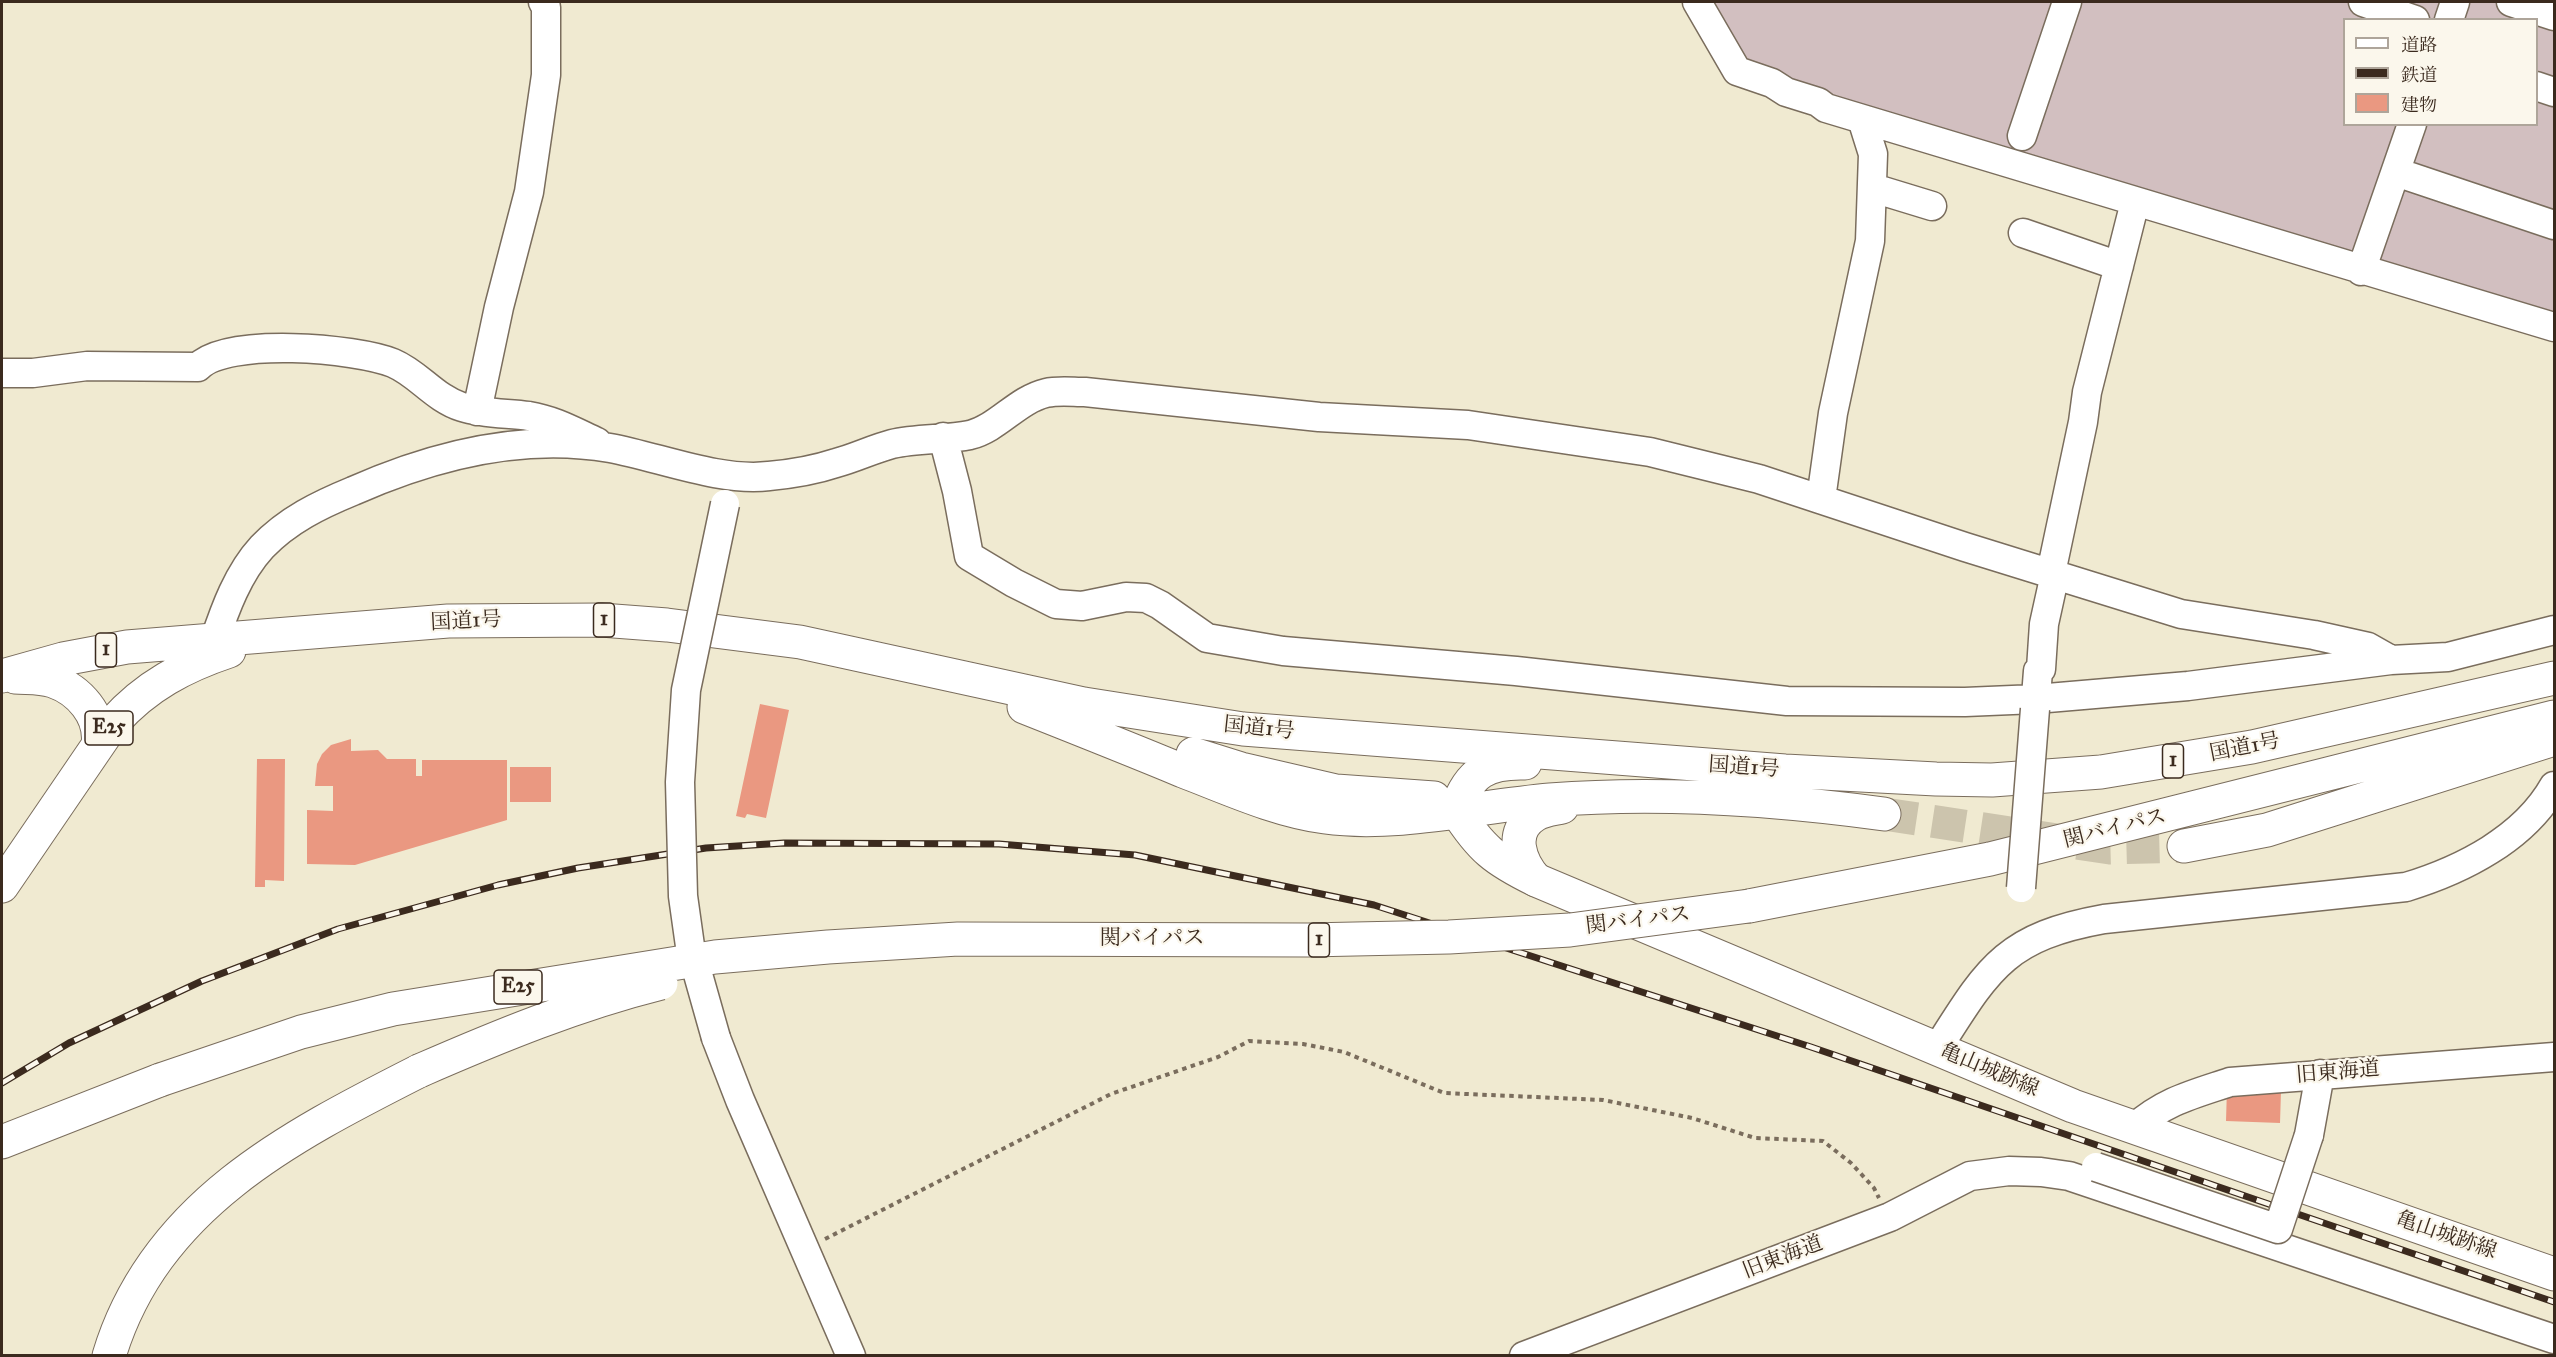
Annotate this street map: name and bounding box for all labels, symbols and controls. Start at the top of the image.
legend [2343,18,2538,126]
text: 道路 [2401,34,2437,56]
text: 鉄道 [2401,64,2437,86]
text: 建物 [2401,94,2437,116]
road number: 1 [594,603,614,637]
street label: 国道1号 [430,608,502,636]
road number: 1 [96,633,116,667]
road number: E25 [85,711,133,745]
street label: 国道1号 [1222,713,1296,745]
street label: 国道1号 [2208,729,2282,767]
road number: 1 [2162,744,2184,778]
street label: 国道1号 [1708,753,1780,783]
street label: 関バイパス [2061,804,2169,854]
street label: 関バイパス [1584,902,1692,940]
road number: 1 [1308,923,1330,957]
street label: 関バイパス [1100,926,1204,952]
road number: E25 [494,970,542,1004]
street label: 亀山城跡線 [1936,1039,2042,1103]
street label: 旧東海道 [2295,1057,2381,1089]
street label: 亀山城跡線 [2392,1207,2500,1265]
street label: 旧東海道 [1739,1231,1827,1285]

